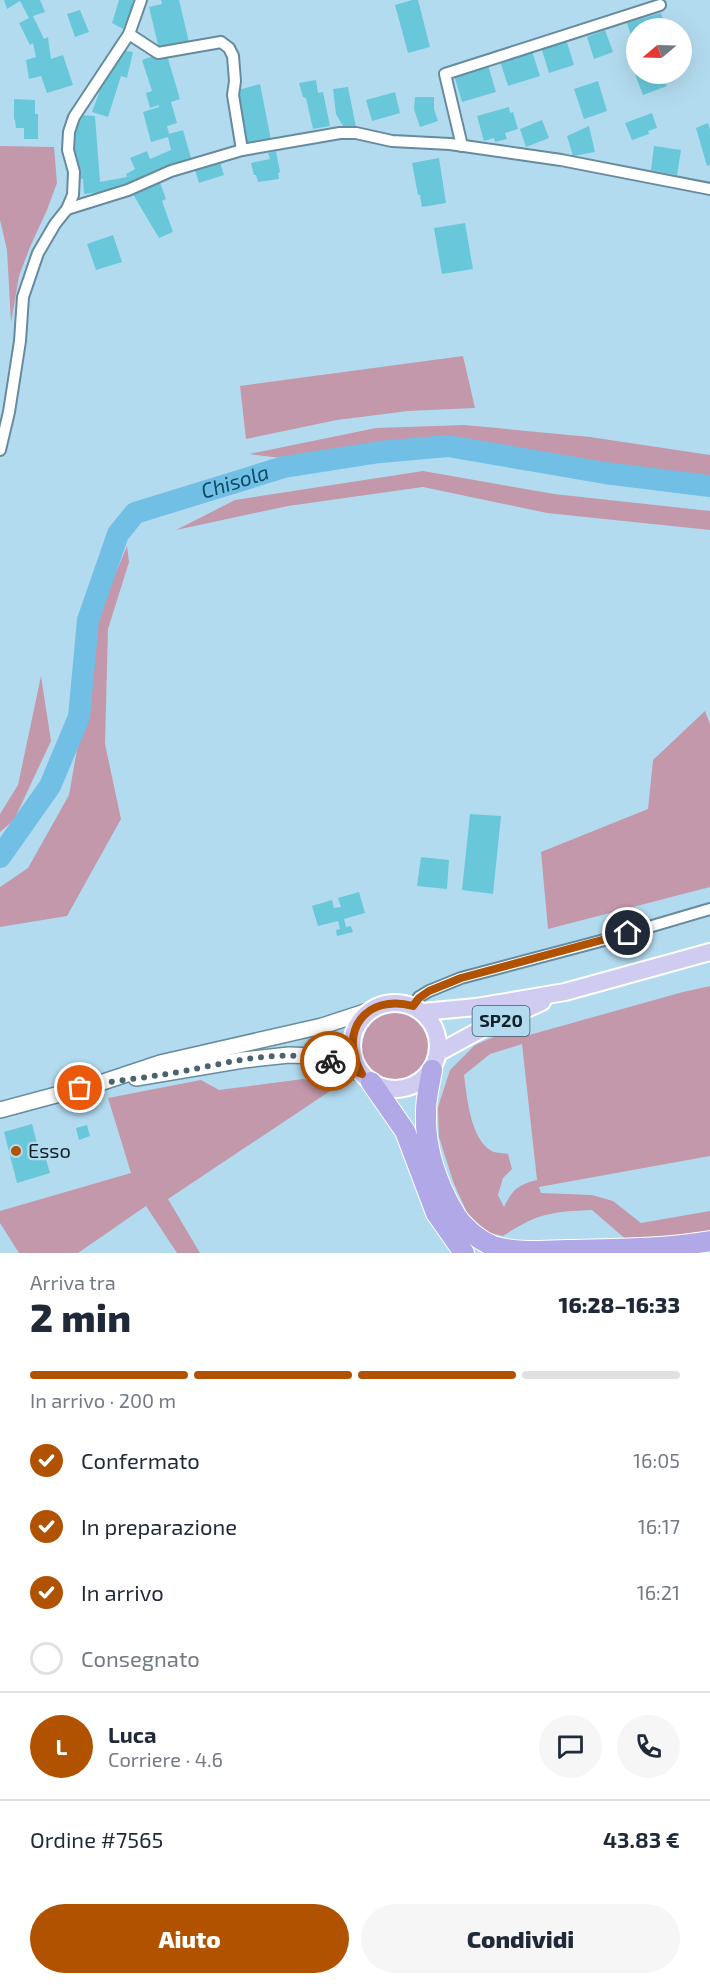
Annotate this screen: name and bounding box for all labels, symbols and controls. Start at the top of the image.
north arrow [626,18,692,84]
map controls [626,18,692,84]
water label: Chisola [198,458,272,503]
pin [602,907,653,958]
icon: home [611,916,644,949]
road number: SP20 [472,1006,530,1036]
courier [300,1031,360,1091]
icon: bike [314,1045,347,1078]
pin [54,1062,105,1113]
icon: bag [63,1071,96,1104]
place label: Esso [28,1138,71,1162]
marker: Esso [9,1144,23,1158]
text: Arriva tra [30,1270,116,1294]
text: 16:28–16:33 [559,1291,680,1317]
text: 2 min [30,1293,131,1340]
text: In arrivo · 200 m [30,1388,176,1412]
icon: check [30,1444,63,1477]
text: Confermato [81,1447,200,1473]
text: 16:05 [633,1448,680,1472]
icon: check [30,1510,63,1543]
text: In preparazione [81,1513,237,1539]
text: 16:17 [638,1514,680,1538]
icon: check [30,1576,63,1609]
text: In arrivo [81,1579,164,1605]
text: 16:21 [637,1580,680,1604]
text: Consegnato [81,1645,200,1671]
button: chat [539,1715,602,1778]
button: phone [617,1715,680,1778]
text: Luca [108,1721,157,1747]
text: L [56,1733,67,1759]
text: Corriere · 4.6 [108,1747,223,1771]
text: Ordine #7565 [30,1826,163,1852]
text: 43.83 € [603,1826,680,1852]
button: Aiuto [30,1904,349,1973]
button: Condividi [361,1904,680,1973]

